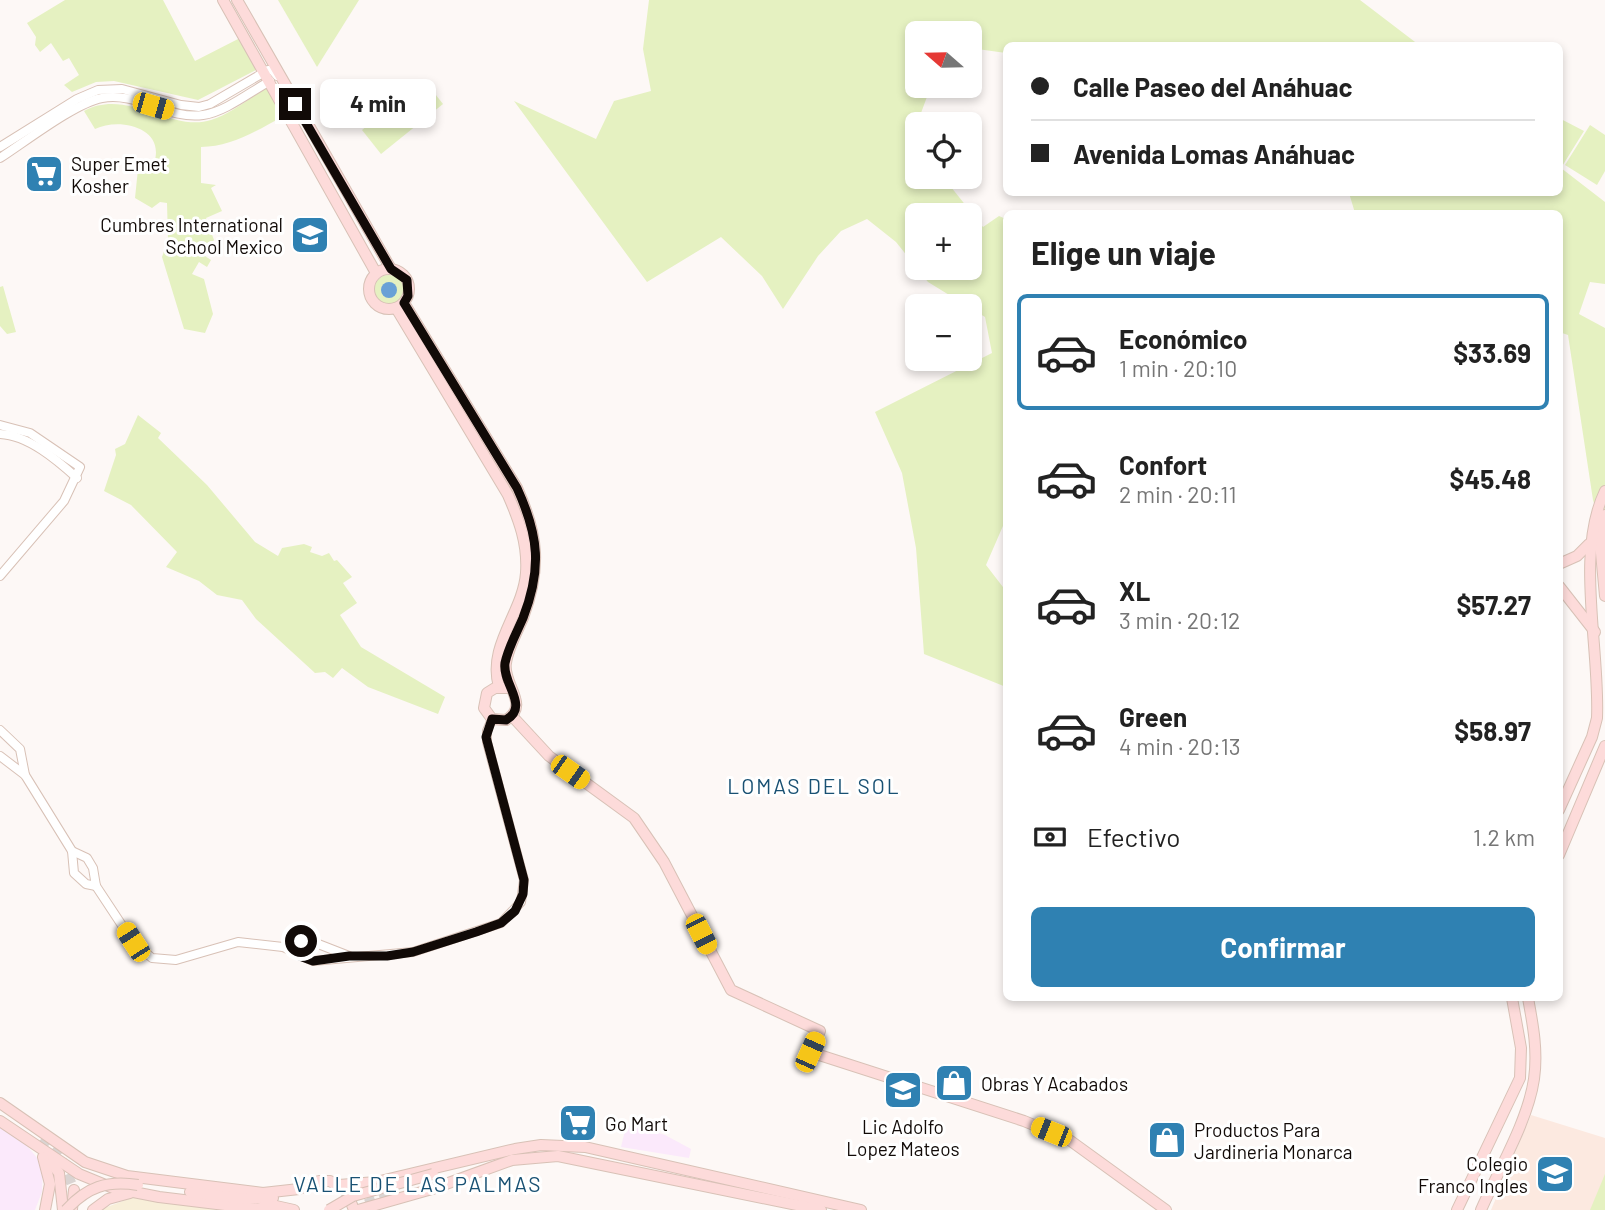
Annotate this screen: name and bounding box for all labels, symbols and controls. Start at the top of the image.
north arrow [905,21,982,98]
map controls [905,21,982,371]
text: Calle Paseo del Anáhuac [1073,71,1352,102]
callout: 4 min [320,80,435,128]
route end [279,88,311,120]
text: 4 min [350,89,406,117]
car [130,90,177,122]
button: locate [905,112,982,189]
text: Avenida Lomas Anáhuac [1073,138,1355,169]
place label: Super Emet Kosher [71,152,167,197]
supermarket icon: Super Emet Kosher [23,153,65,195]
button: + [905,203,982,280]
place label: Cumbres International School Mexico [100,213,283,258]
school or university icon: Cumbres International School Mexico [289,214,331,256]
text: Elige un viaje [1031,233,1216,271]
button: − [905,294,982,371]
icon: car [1035,321,1098,384]
text: Económico [1119,323,1248,354]
text: $33.69 [1453,337,1531,368]
text: 1 min · 20:10 [1119,354,1237,382]
icon: car [1035,447,1098,510]
text: Confort [1119,449,1207,480]
text: $45.48 [1450,463,1531,494]
text: 2 min · 20:11 [1119,480,1237,508]
icon: car [1035,573,1098,636]
text: XL [1119,575,1150,606]
text: $57.27 [1456,589,1531,620]
text: 3 min · 20:12 [1119,606,1240,634]
icon: car [1035,699,1098,762]
text: Green [1119,701,1187,732]
text: $58.97 [1454,715,1531,746]
text: 4 min · 20:13 [1119,732,1241,760]
car [547,751,594,793]
district label: LOMAS DEL SOL [727,773,901,798]
icon: cash [1031,818,1069,856]
text: Efectivo [1087,821,1180,852]
text: 1.2 km [1473,823,1535,851]
button: Confirmar [1031,907,1535,987]
car [683,911,720,957]
car [113,919,154,965]
route start [285,925,317,957]
car [792,1029,829,1075]
shop icon: Obras Y Acabados [933,1062,975,1104]
school or university icon: Lic Adolfo Lopez Mateos [882,1069,924,1111]
place label: Obras Y Acabados [981,1072,1128,1095]
supermarket icon: Go Mart [557,1102,599,1144]
place label: Go Mart [605,1112,668,1135]
car [1028,1114,1075,1150]
place label: Lic Adolfo Lopez Mateos [846,1115,960,1160]
place label: Productos Para Jardineria Monarca [1194,1118,1353,1163]
shop icon: Productos Para Jardineria Monarca [1146,1119,1188,1161]
place label: Colegio Franco Ingles [1418,1152,1528,1197]
school or university icon: Colegio Franco Ingles [1534,1153,1576,1195]
district label: VALLE DE LAS PALMAS [294,1171,542,1196]

